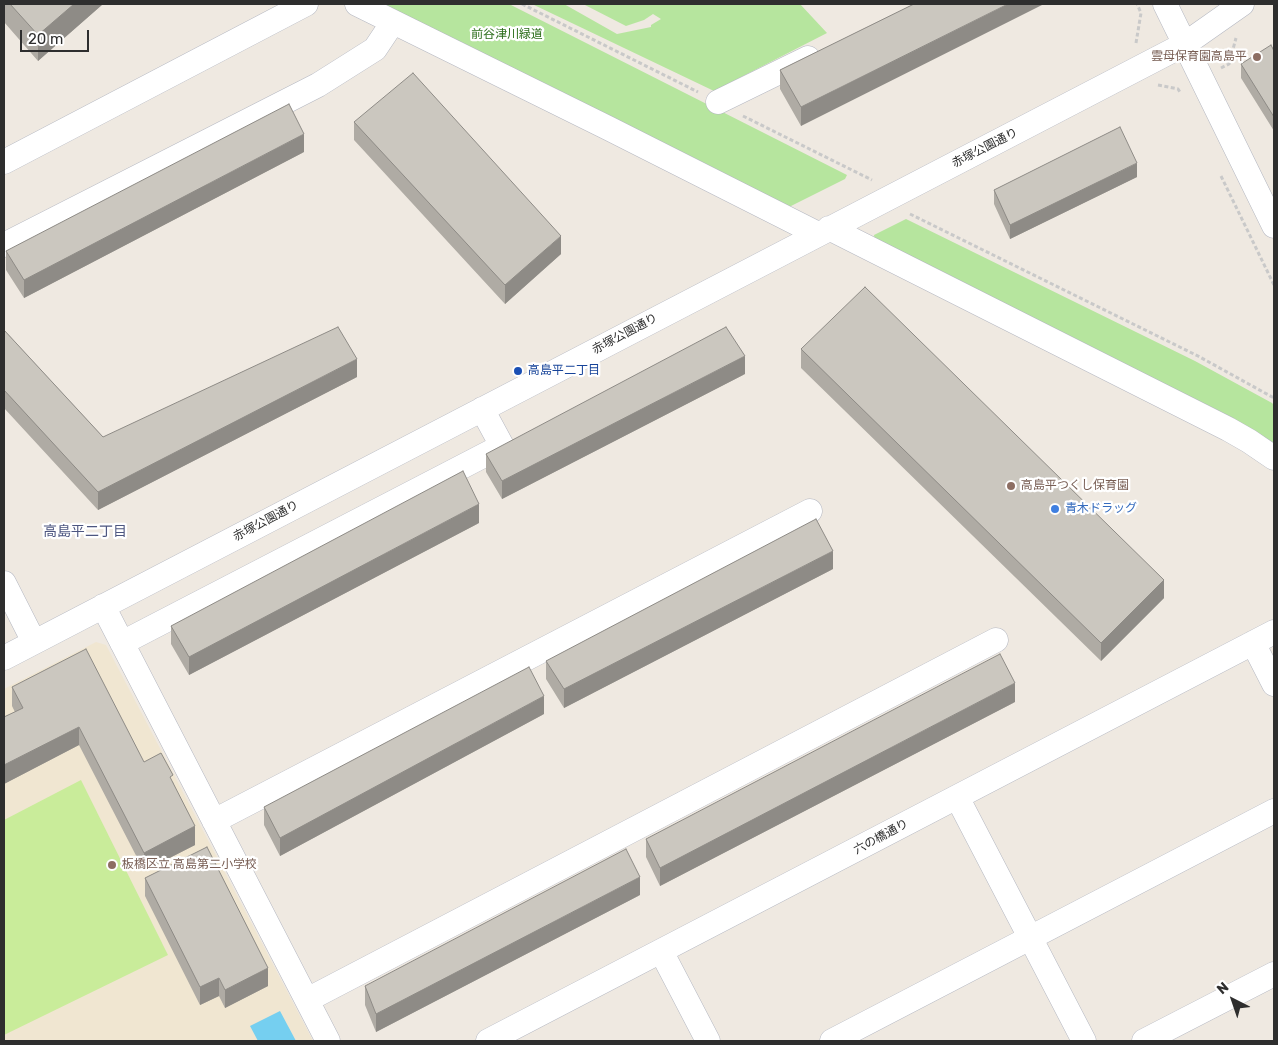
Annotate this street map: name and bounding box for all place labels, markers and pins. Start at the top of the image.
place label: 雲母保育園高島平 [1151,50,1247,64]
marker: 雲母保育園高島平 [1251,51,1263,63]
place label: 高島平二丁目 [528,364,600,378]
marker: 高島平二丁目 [512,365,524,377]
place label: 高島平つくし保育園 [1021,479,1129,493]
marker: 高島平つくし保育園 [1005,480,1017,492]
place label: 青木ドラッグ [1065,502,1137,516]
marker: 青木ドラッグ [1049,503,1061,515]
place label: 板橋区立 高島第二小学校 [122,858,257,872]
marker: 板橋区立 高島第二小学校 [106,859,118,871]

